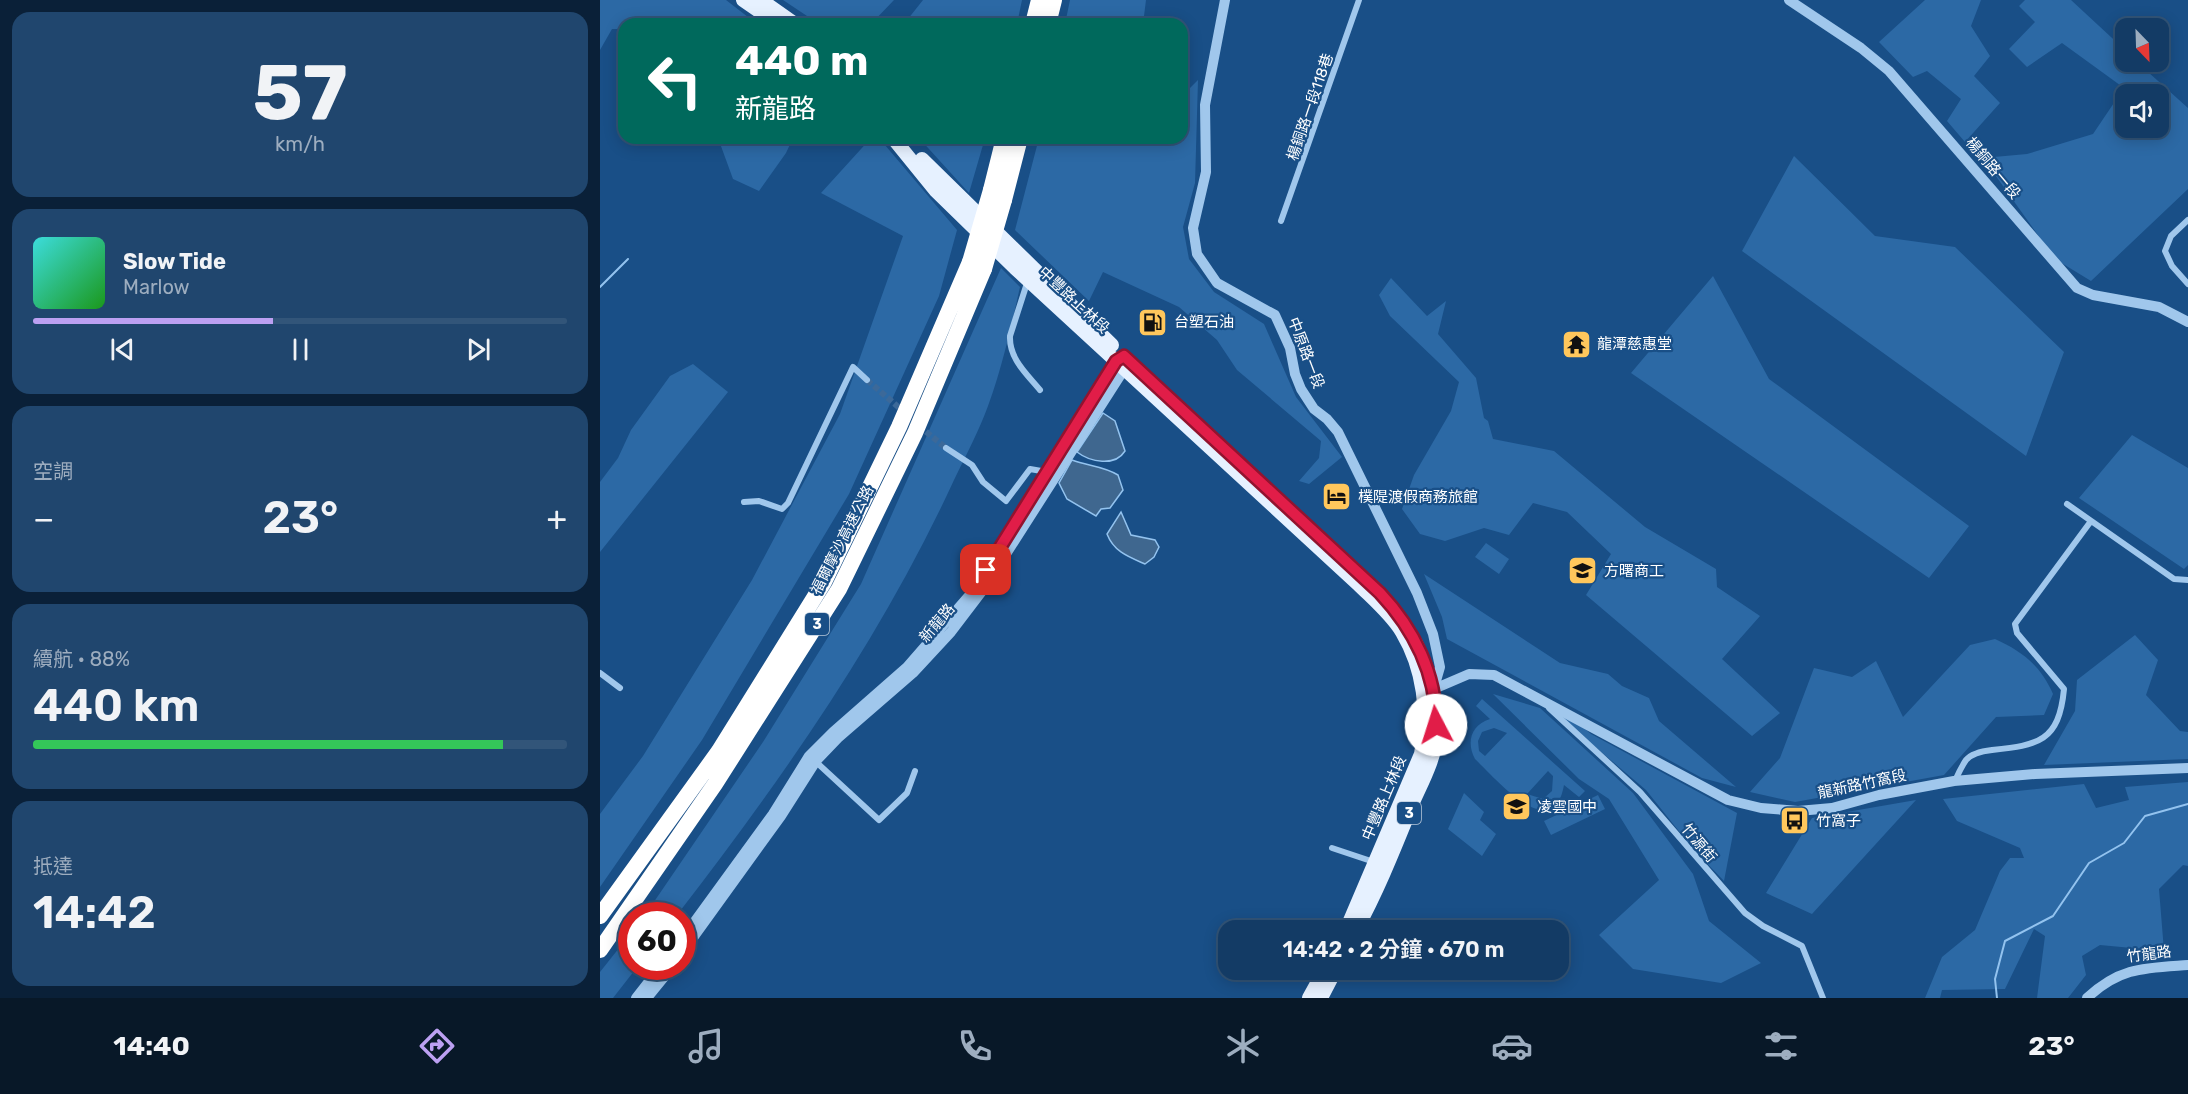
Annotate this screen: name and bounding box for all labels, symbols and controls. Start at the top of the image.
north arrow [2115,18,2169,72]
map controls [2115,18,2169,138]
text: 440 m [735,36,868,86]
icon: left [636,42,714,120]
text: 57 [252,46,348,139]
street label: 楊銅路一段118巷 [1283,51,1337,163]
button: sound [2115,84,2169,138]
text: 新龍路 [735,93,816,125]
text: km/h [275,132,325,156]
street label: 楊銅路一段 [1962,133,2024,203]
text: Slow Tide [123,248,226,275]
street label: 中豐路上林段 [1035,263,1113,337]
text: Marlow [123,275,190,299]
fuel station icon: 台塑石油 [1137,306,1169,338]
place label: 台塑石油 [1174,313,1234,331]
street label: 中原路一段 [1284,315,1328,391]
temple icon: 龍潭慈惠堂 [1560,328,1592,360]
icon: previous [106,333,139,366]
icon: pause [284,333,317,366]
icon: next [462,333,495,366]
place label: 龍潭慈惠堂 [1597,335,1672,353]
text: 空調 [33,459,73,483]
hotel icon: 樸隄渡假商務旅館 [1321,481,1353,513]
street label: 福爾摩沙高速公路 [807,482,877,598]
place label: 樸隄渡假商務旅館 [1358,488,1478,506]
text: 23° [263,491,338,544]
text: − [33,499,54,538]
text: + [546,499,567,538]
pin [960,544,1011,595]
icon: arrive [969,553,1002,586]
school or university icon: 方曙商工 [1567,555,1599,587]
place label: 方曙商工 [1604,562,1664,580]
street label: 新龍路 [916,600,958,646]
road number: 3 [805,613,829,635]
text: 續航 · 88% [33,647,130,671]
text: 440 km [33,679,199,732]
position arrow [1404,693,1468,757]
street label: 中豐路上林段 [1358,753,1410,843]
street label: 龍新路竹窩段 [1816,766,1908,802]
school or university icon: 凌雲國中 [1500,791,1532,823]
place label: 凌雲國中 [1537,798,1597,816]
road number: 3 [1397,802,1421,824]
bus stop icon: 竹窩子 [1779,805,1811,837]
place label: 竹窩子 [1816,812,1861,830]
street label: 竹源街 [1678,820,1720,866]
text: 抵達 [33,854,73,878]
text: 14:42 [33,886,156,939]
speed limit sign: 60 [618,902,696,980]
text: 14:42 · 2 分鐘 · 670 m [1283,936,1504,963]
street label: 竹龍路 [2126,942,2172,966]
icon: directions [416,1025,458,1067]
icon: music [685,1025,727,1067]
icon: phone [954,1025,996,1067]
icon: climate [1222,1025,1264,1067]
icon: car [1491,1025,1533,1067]
icon: filters [1760,1025,1802,1067]
text: 14:40 [113,1030,190,1062]
text: 23° [2028,1030,2075,1062]

